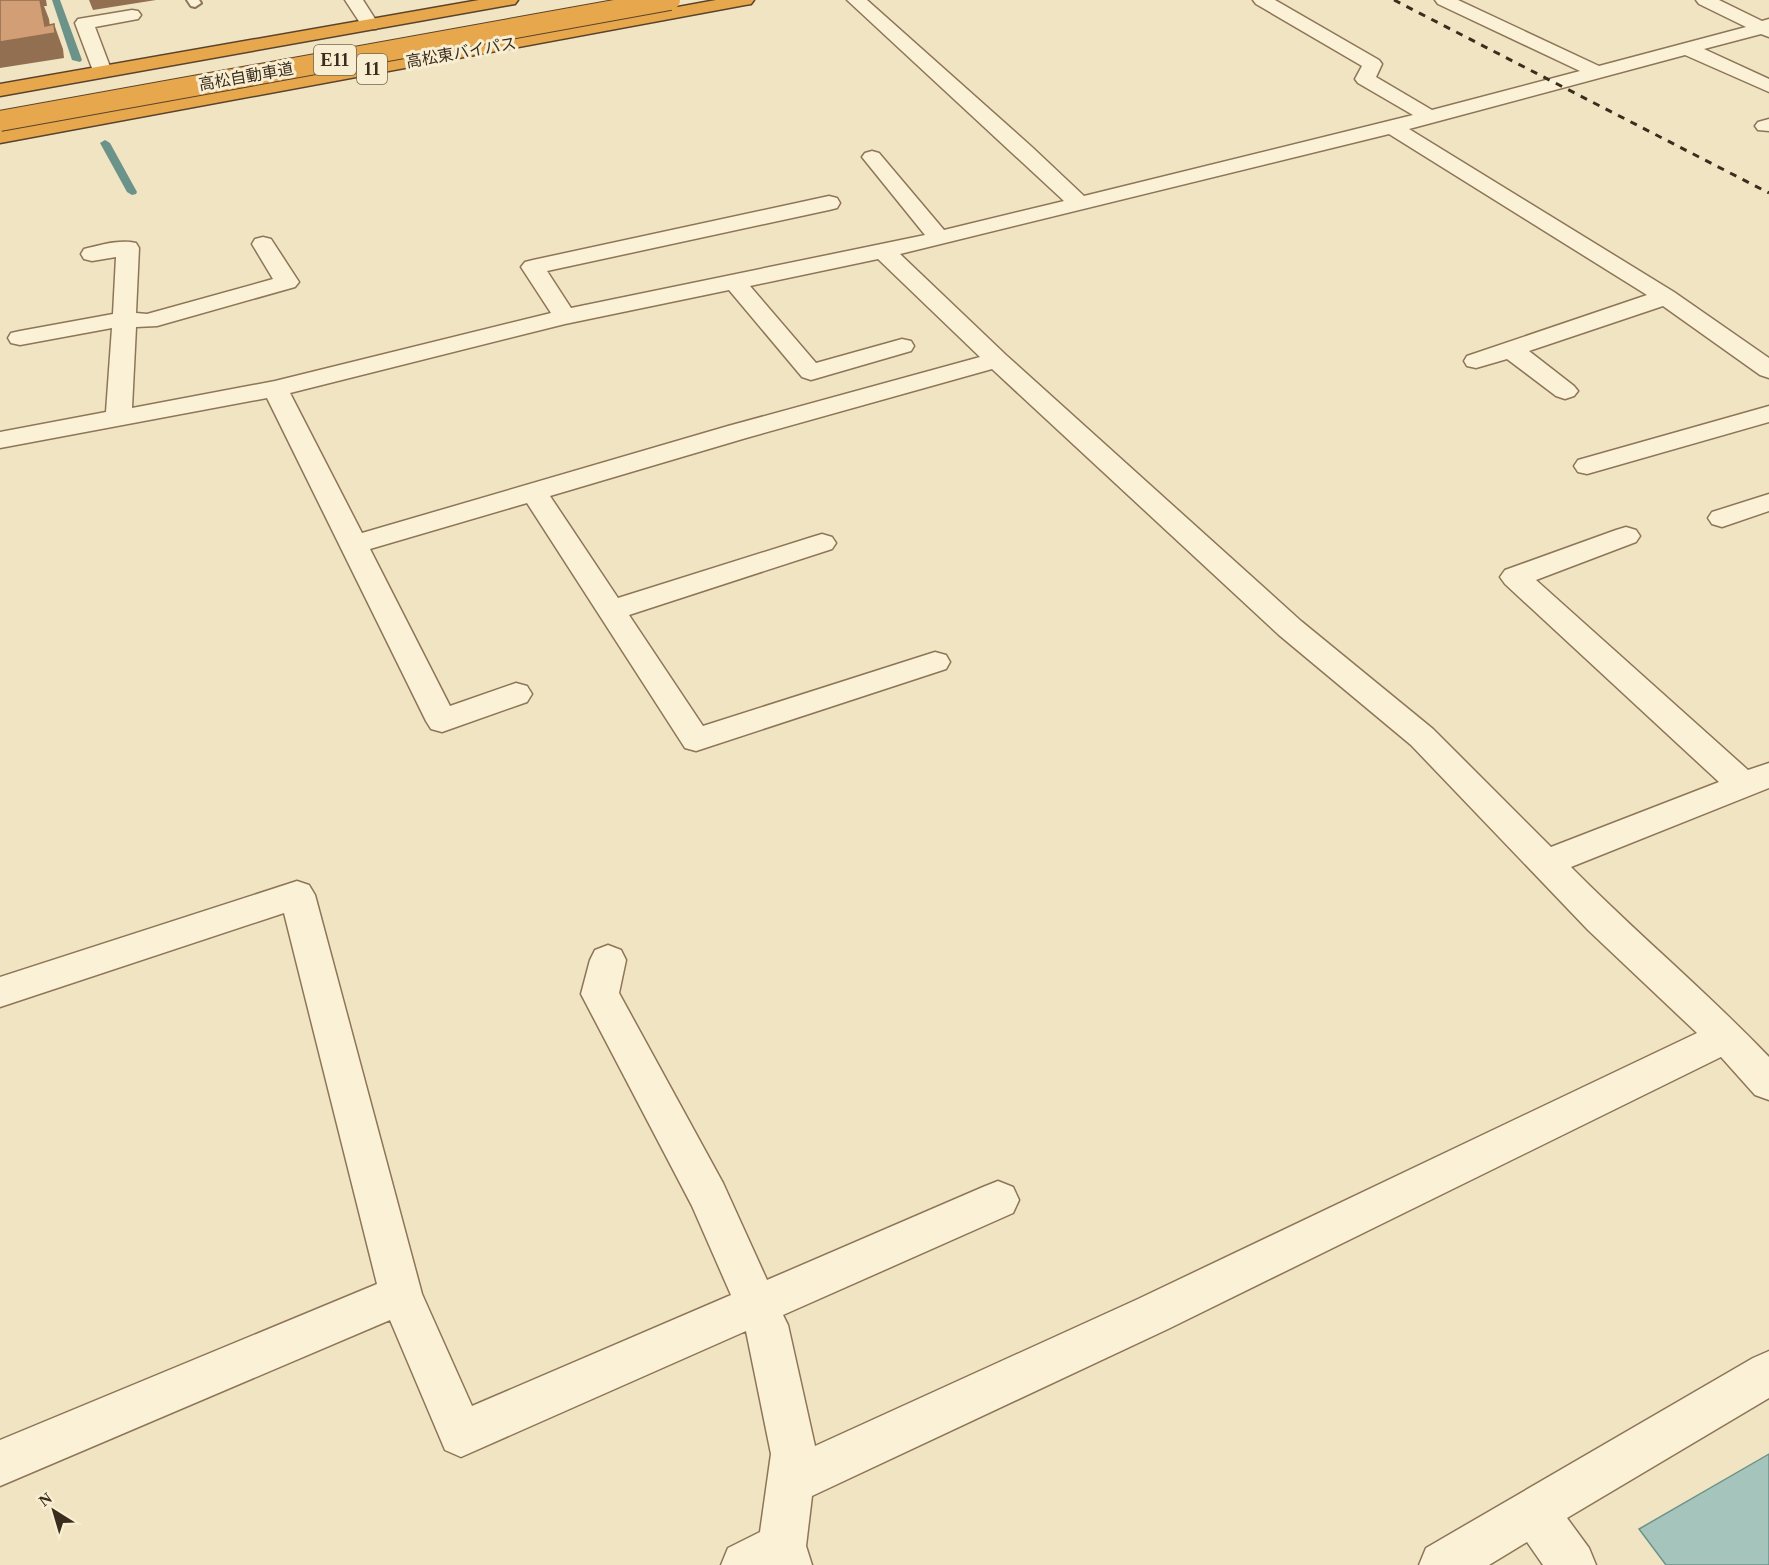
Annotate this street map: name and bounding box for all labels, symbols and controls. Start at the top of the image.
street label: 高松東バイパス [405,34,518,71]
road number: E11 [314,45,356,75]
road number: 11 [357,54,387,84]
street label: 高松自動車道 [197,60,295,93]
north arrow [24,1481,84,1541]
text: N [36,1489,55,1510]

